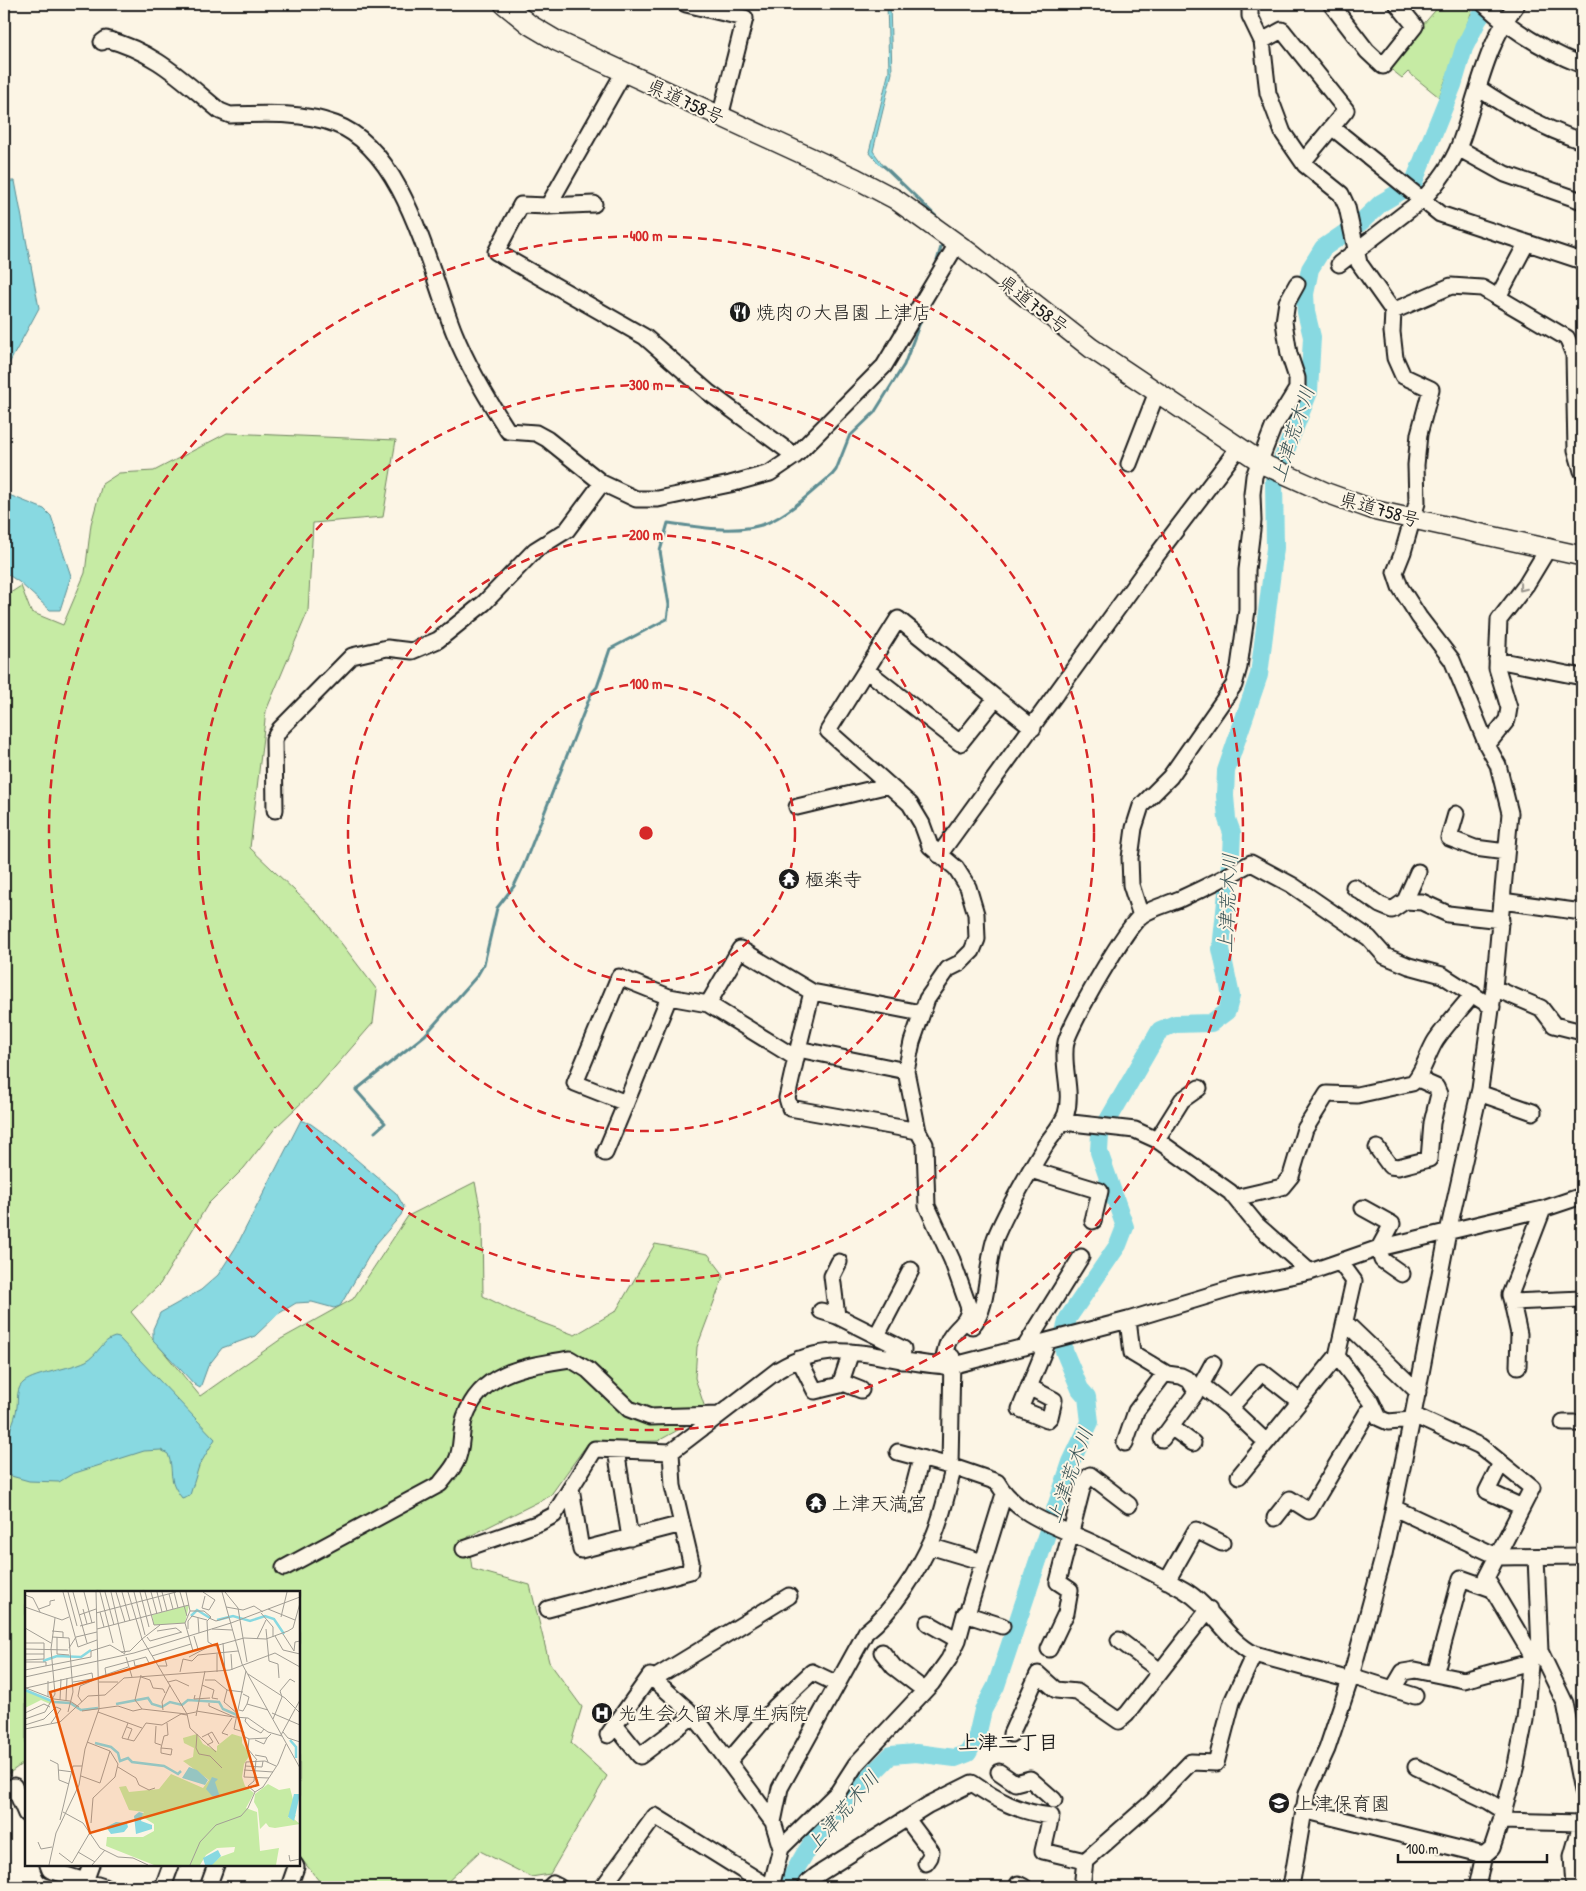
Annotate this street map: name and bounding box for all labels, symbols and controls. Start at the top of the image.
street label: 県道758号 [643,72,729,130]
text: 400 m [630,225,662,246]
street label: 県道758号 [993,268,1075,340]
place label: 焼肉の大昌園 上津店 [756,299,931,325]
restaurant icon: 焼肉の大昌園 上津店 [728,300,752,324]
text: 300 m [629,374,663,395]
water label: 上津荒木川 [1264,382,1320,486]
street label: 県道758号 [1337,485,1423,533]
text: 200 m [629,524,663,545]
one-way arrow [1520,582,1528,591]
text: 100 m [630,673,662,694]
centre of rings [637,824,655,842]
water label: 上津荒木川 [1211,852,1243,954]
place label: 極楽寺 [805,866,862,892]
temple icon: 極楽寺 [777,867,801,891]
water label: 上津荒木川 [1039,1423,1099,1527]
place label: 上津天満宮 [832,1490,927,1516]
temple icon: 上津天満宮 [804,1491,828,1515]
inset map [25,1591,300,1866]
place label: 光生会久留米厚生病院 [618,1700,808,1726]
hospital icon: 光生会久留米厚生病院 [590,1701,614,1725]
district label: 上津二丁目 [958,1728,1058,1755]
water label: 上津荒木川 [799,1764,885,1858]
place label: 上津保育園 [1295,1790,1390,1816]
school or university icon: 上津保育園 [1267,1791,1291,1815]
scale bar [1398,1831,1547,1863]
text: 100 m [1406,1838,1439,1859]

